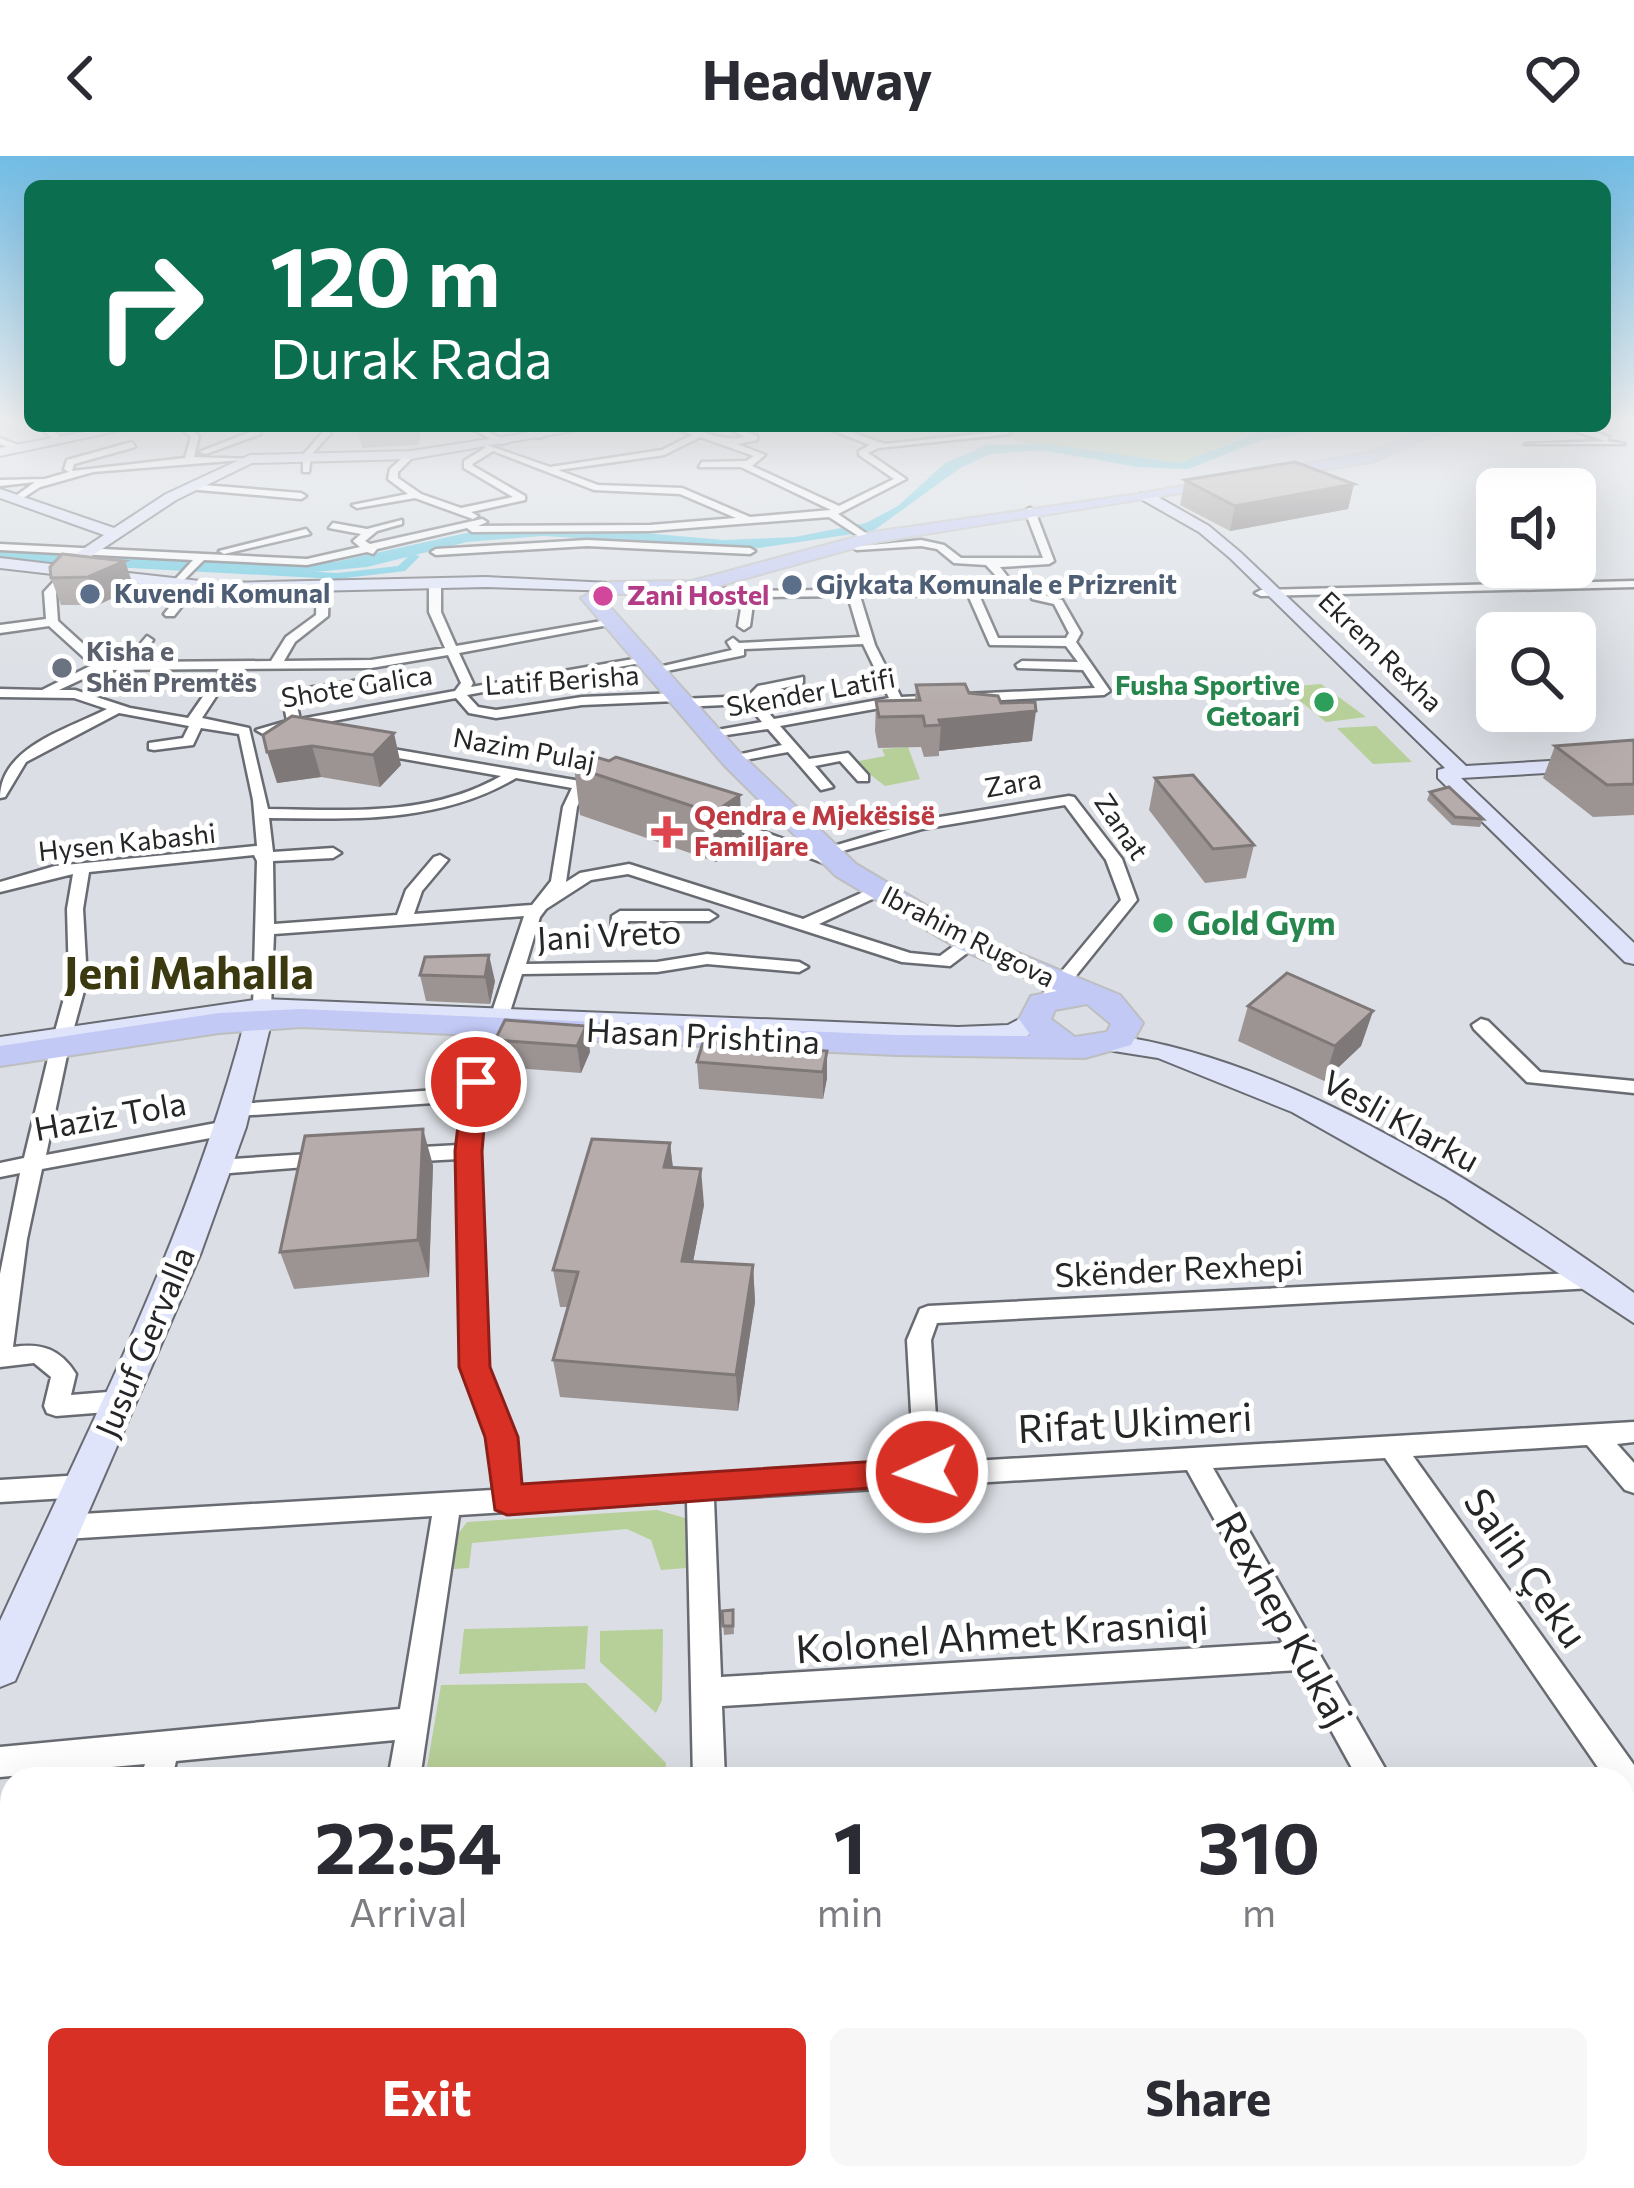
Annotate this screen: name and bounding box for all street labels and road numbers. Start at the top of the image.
street label: Ekrem Rexha [1312,584,1450,718]
street label: Shote Galica [279,657,435,714]
street label: Latif Berisha [484,658,640,701]
street label: Skender Latifi [724,660,898,723]
street label: Nazim Pulaj [451,720,598,777]
street label: Zara [982,761,1044,804]
street label: Zanat [1088,787,1156,866]
street label: Hysen Kabashi [36,816,217,867]
street label: Ibrahim Rugova [877,878,1061,994]
street label: Jani Vreto [536,909,682,958]
street label: Hasan Prishtina [585,1008,821,1061]
street label: Vesli Klarku [1316,1060,1487,1180]
street label: Haziz Tola [31,1081,189,1148]
street label: Jusuf Gervalla [85,1240,202,1443]
street label: Skënder Rexhepi [1053,1241,1304,1294]
street label: Rifat Ukimeri [1016,1391,1253,1451]
street label: Salih Çeku [1455,1478,1600,1656]
street label: Rexhep Kukaj [1207,1502,1365,1734]
street label: Kolonel Ahmet Krasniqi [794,1595,1210,1671]

